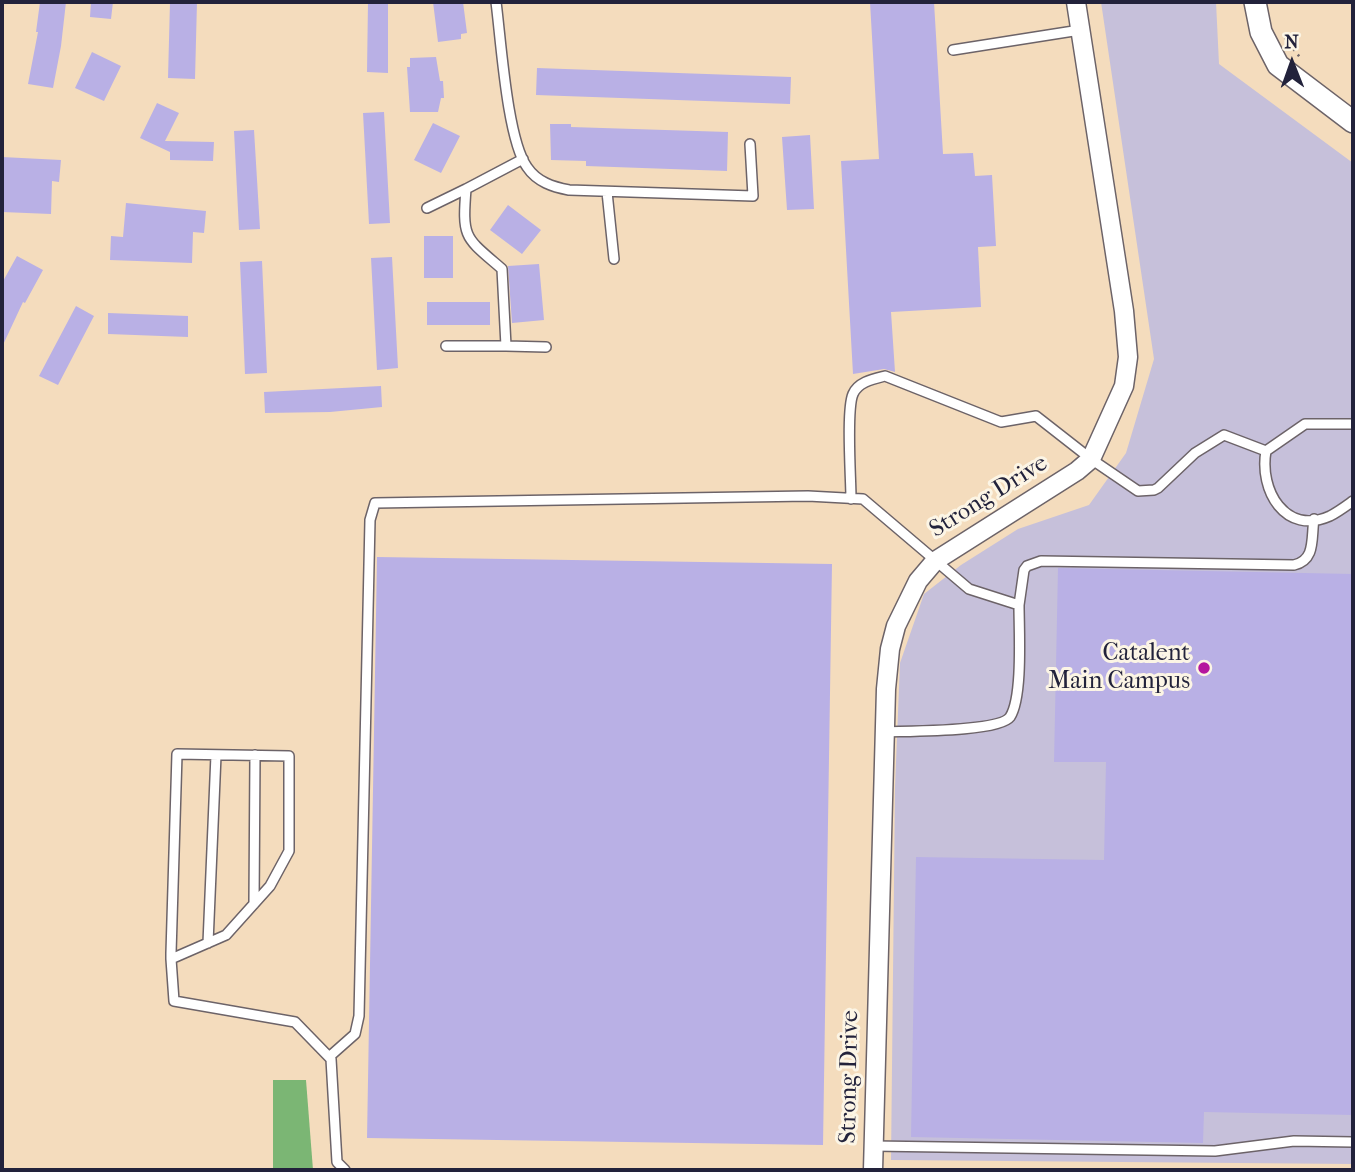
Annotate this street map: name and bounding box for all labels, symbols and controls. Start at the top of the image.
north arrow [1257,28,1327,98]
text: N [1284,31,1299,53]
street label: Strong Drive [925,449,1053,545]
place label: Catalent Main Campus [1048,640,1190,696]
marker: Catalent Main Campus [1196,660,1212,676]
street label: Strong Drive [834,1010,866,1144]

